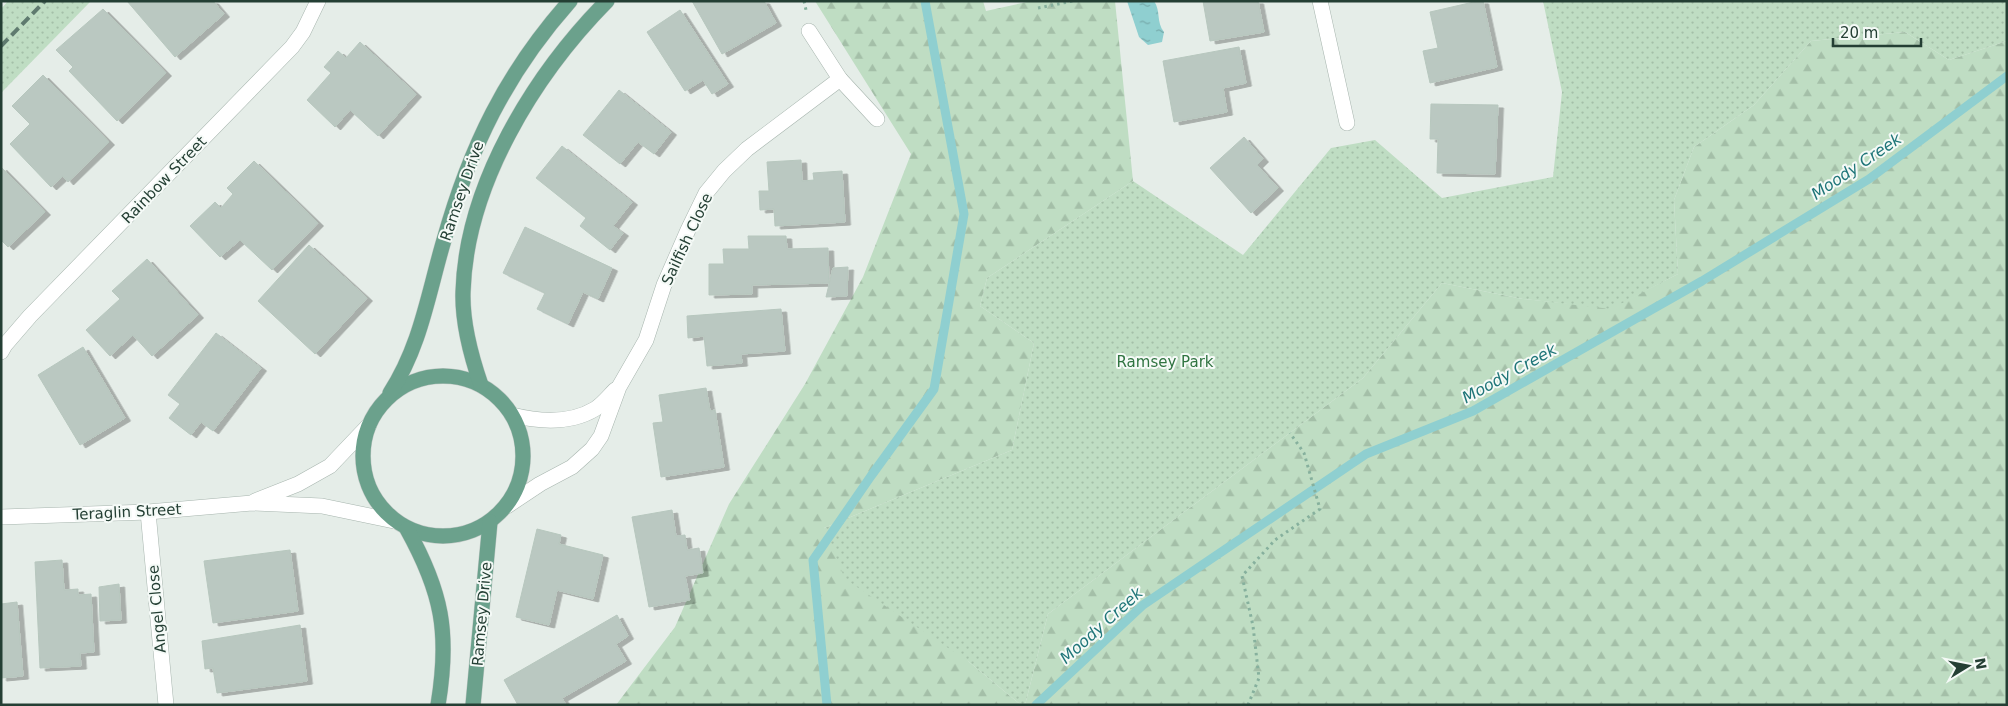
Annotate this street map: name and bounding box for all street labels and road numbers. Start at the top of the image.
street label: Rainbow Street [118,133,210,227]
street label: Ramsey Drive [436,139,488,243]
street label: Sailfish Close [658,190,716,288]
street label: Teraglin Street [71,500,182,524]
street label: Ramsey Drive [468,561,496,667]
street label: Angel Close [144,564,170,654]

